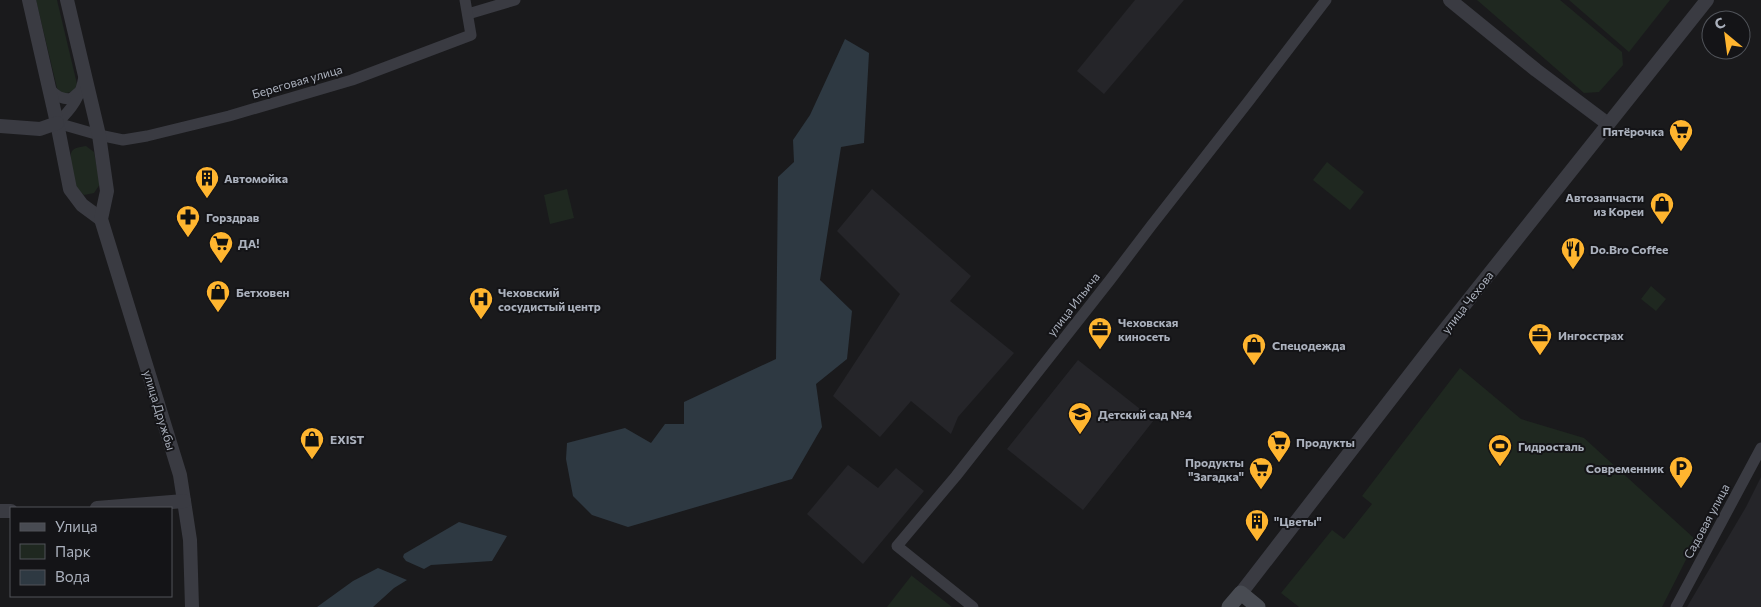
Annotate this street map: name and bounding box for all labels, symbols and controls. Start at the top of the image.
north arrow [1701,10,1751,60]
text: С [1711,13,1728,33]
street label: Береговая улица [250,61,344,101]
supermarket icon: Пятёрочка [1668,118,1694,152]
place label: Пятёрочка [1602,124,1664,138]
building icon: Автомойка [194,165,220,199]
place label: Автомойка [224,171,288,185]
place label: Автозапчасти из Кореи [1565,190,1644,218]
shop icon: Автозапчасти из Кореи [1649,191,1675,225]
pharmacy icon: Горздрав [175,204,201,238]
place label: Горздрав [206,210,260,224]
supermarket icon: ДА! [208,230,234,264]
place label: ДА! [238,236,259,250]
restaurant icon: Do.Bro Coffee [1560,236,1586,270]
place label: Do.Bro Coffee [1590,242,1668,256]
street label: улица Чехова [1438,268,1496,336]
street label: улица Ильича [1044,269,1102,339]
shop icon: Бетховен [205,279,231,313]
place label: Бетховен [236,285,289,299]
place label: Чеховский сосудистый центр [498,285,601,313]
hospital icon: Чеховский сосудистый центр [468,286,494,320]
place label: Чеховская киносеть [1118,315,1178,343]
office icon: Чеховская киносеть [1087,316,1113,350]
office icon: Ингосстрах [1527,322,1553,356]
place label: Ингосстрах [1558,328,1624,342]
shop icon: Спецодежда [1241,332,1267,366]
place label: Спецодежда [1272,338,1345,352]
street label: улица Дружбы [141,368,179,452]
school or university icon: Детский сад №4 [1067,401,1093,435]
place label: Детский сад №4 [1098,407,1193,421]
shop icon: EXIST [299,426,325,460]
supermarket icon: Продукты [1266,429,1292,463]
place label: EXIST [330,432,364,446]
sports icon: Гидросталь [1487,433,1513,467]
place label: Продукты [1296,435,1355,449]
place label: Гидросталь [1518,439,1585,453]
place label: Продукты "Загадка" [1185,455,1244,483]
parking icon: Современник [1668,455,1694,489]
supermarket icon: Продукты "Загадка" [1248,456,1274,490]
place label: Современник [1586,461,1664,475]
street label: Садовая улица [1680,481,1732,561]
legend [10,507,172,597]
building icon: "Цветы" [1244,508,1270,542]
place label: "Цветы" [1274,514,1322,528]
text: Улица [55,517,97,535]
text: Парк [55,542,91,560]
text: Вода [55,567,90,585]

